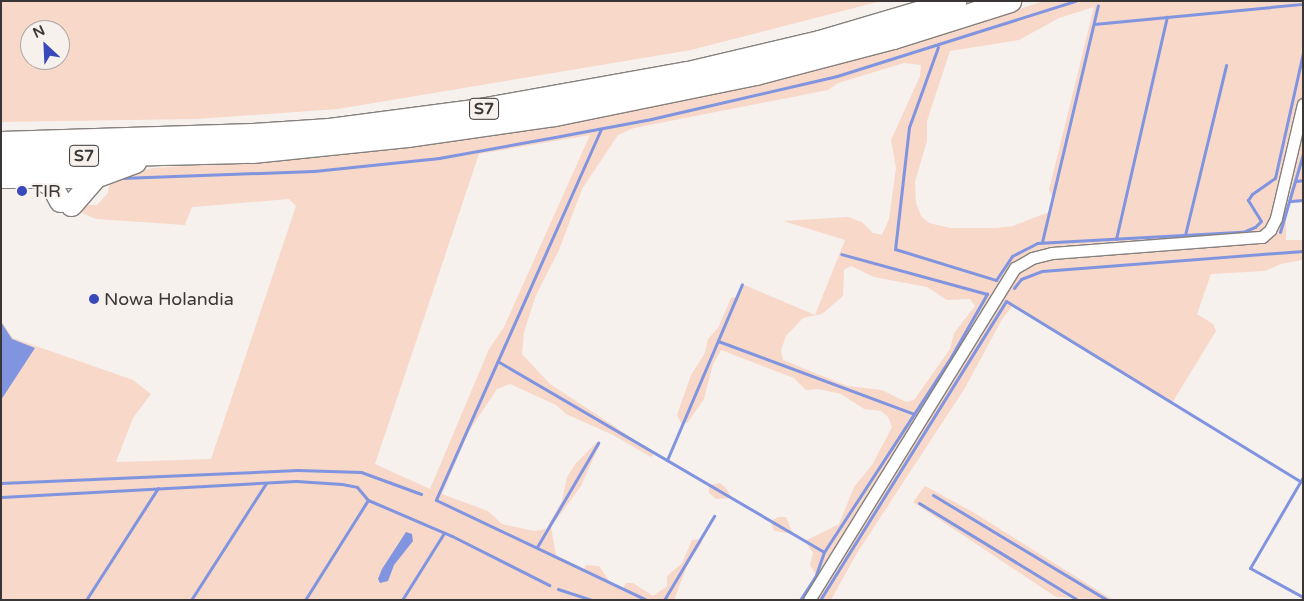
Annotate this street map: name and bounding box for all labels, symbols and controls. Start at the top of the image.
north arrow [20,20,70,70]
text: N [30,22,48,42]
road number: S7 [469,96,499,122]
road number: S7 [69,142,99,170]
place label: TIR [32,180,61,202]
marker: TIR [16,185,28,197]
place label: Nowa Holandia [104,288,234,310]
marker: Nowa Holandia [88,293,100,305]

